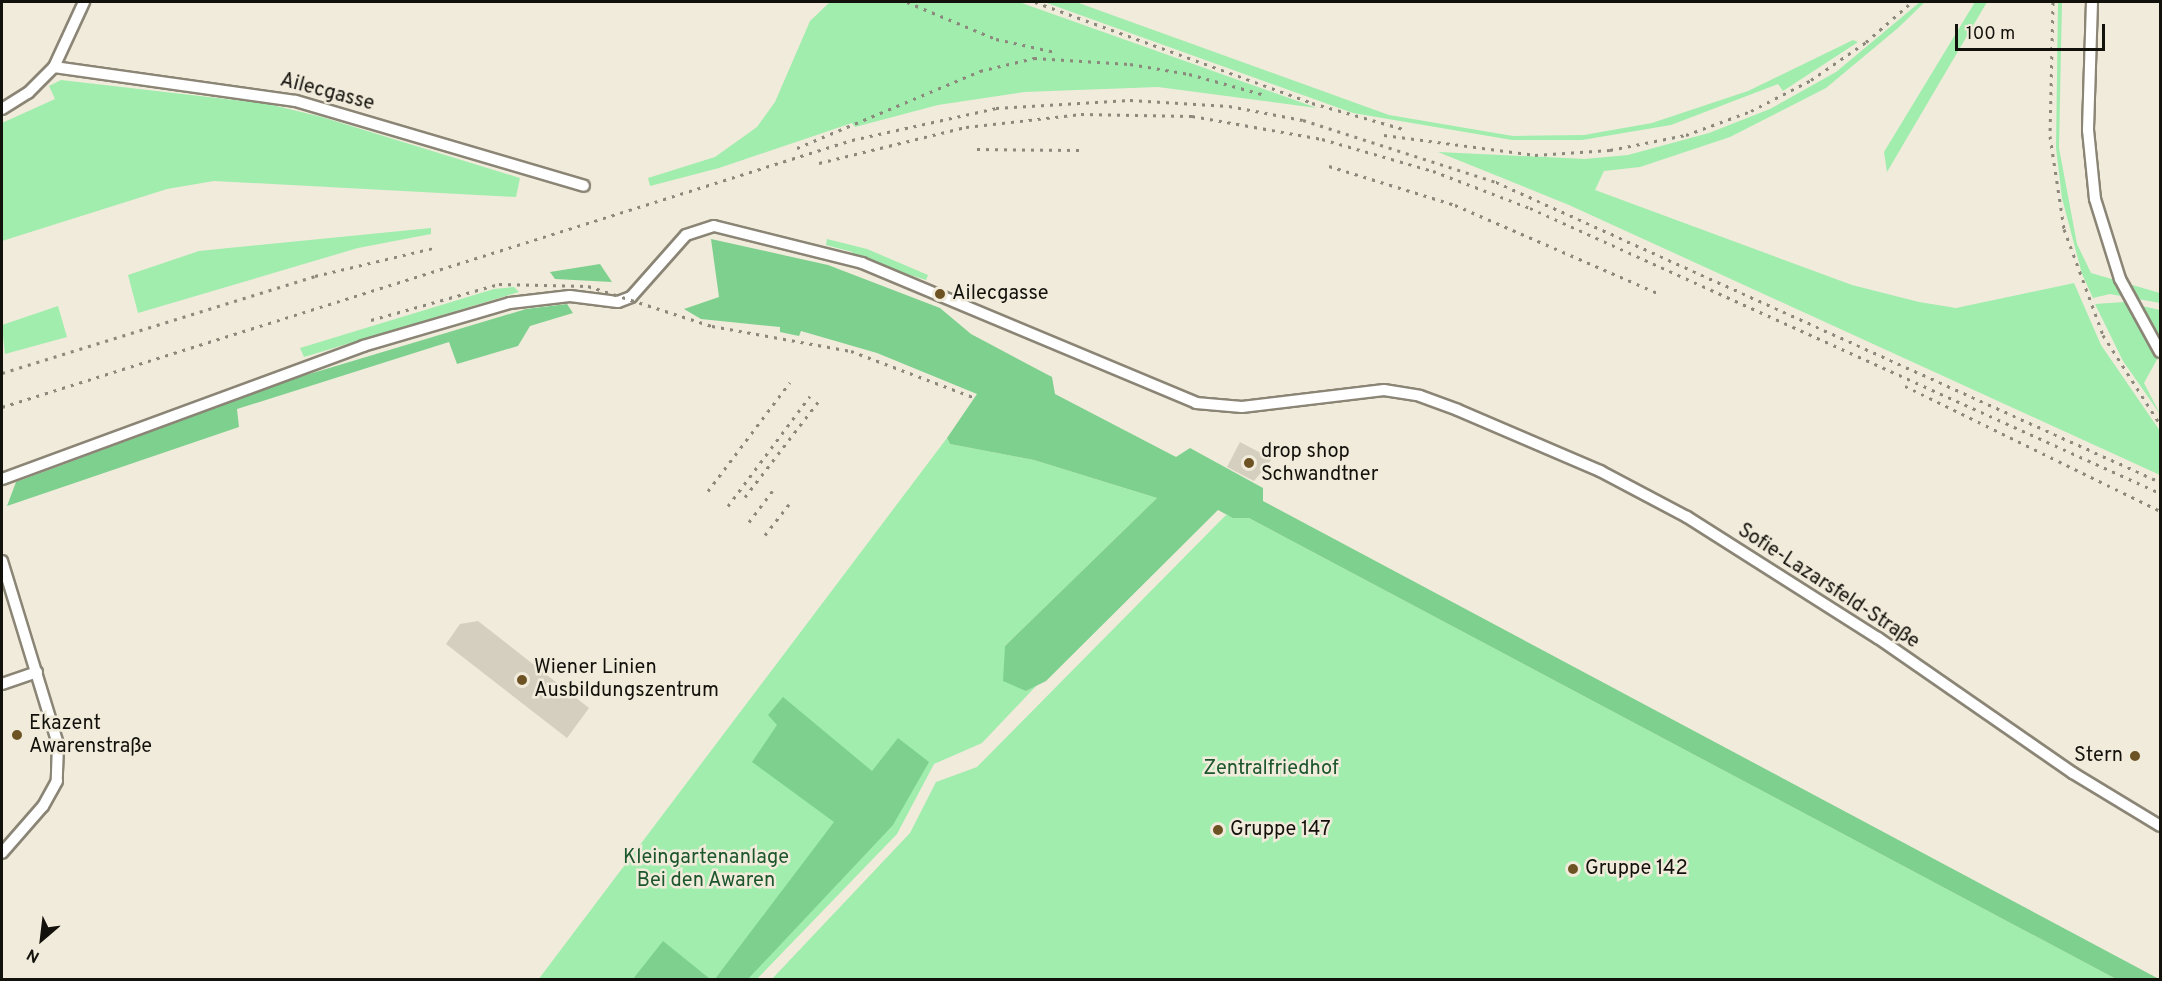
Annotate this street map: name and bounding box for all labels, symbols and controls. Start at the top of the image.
scale bar [1958,12,2108,50]
text: 100 m [1966,23,2015,46]
street label: Ailecgasse [277,69,377,117]
place label: Ailecgasse [952,282,1048,306]
marker: Ailecgasse [933,287,947,301]
place label: drop shop Schwandtner [1261,440,1378,487]
marker: drop shop Schwandtner [1242,456,1256,470]
street label: Sofie-Lazarsfeld-Straße [1733,519,1923,655]
place label: Wiener Linien Ausbildungszentrum [534,656,719,703]
marker: Wiener Linien Ausbildungszentrum [515,673,529,687]
place label: Ekazent Awarenstraße [29,712,152,759]
marker: Ekazent Awarenstraße [10,728,24,742]
place label: Stern [2074,744,2123,768]
marker: Stern [2128,749,2142,763]
park label: Zentralfriedhof [1203,757,1339,781]
place label: Gruppe 147 [1230,818,1331,842]
marker: Gruppe 147 [1211,823,1225,837]
park label: Kleingartenanlage Bei den Awaren [623,846,789,893]
place label: Gruppe 142 [1585,857,1688,881]
marker: Gruppe 142 [1566,862,1580,876]
north arrow [12,909,72,969]
text: N [24,943,43,966]

